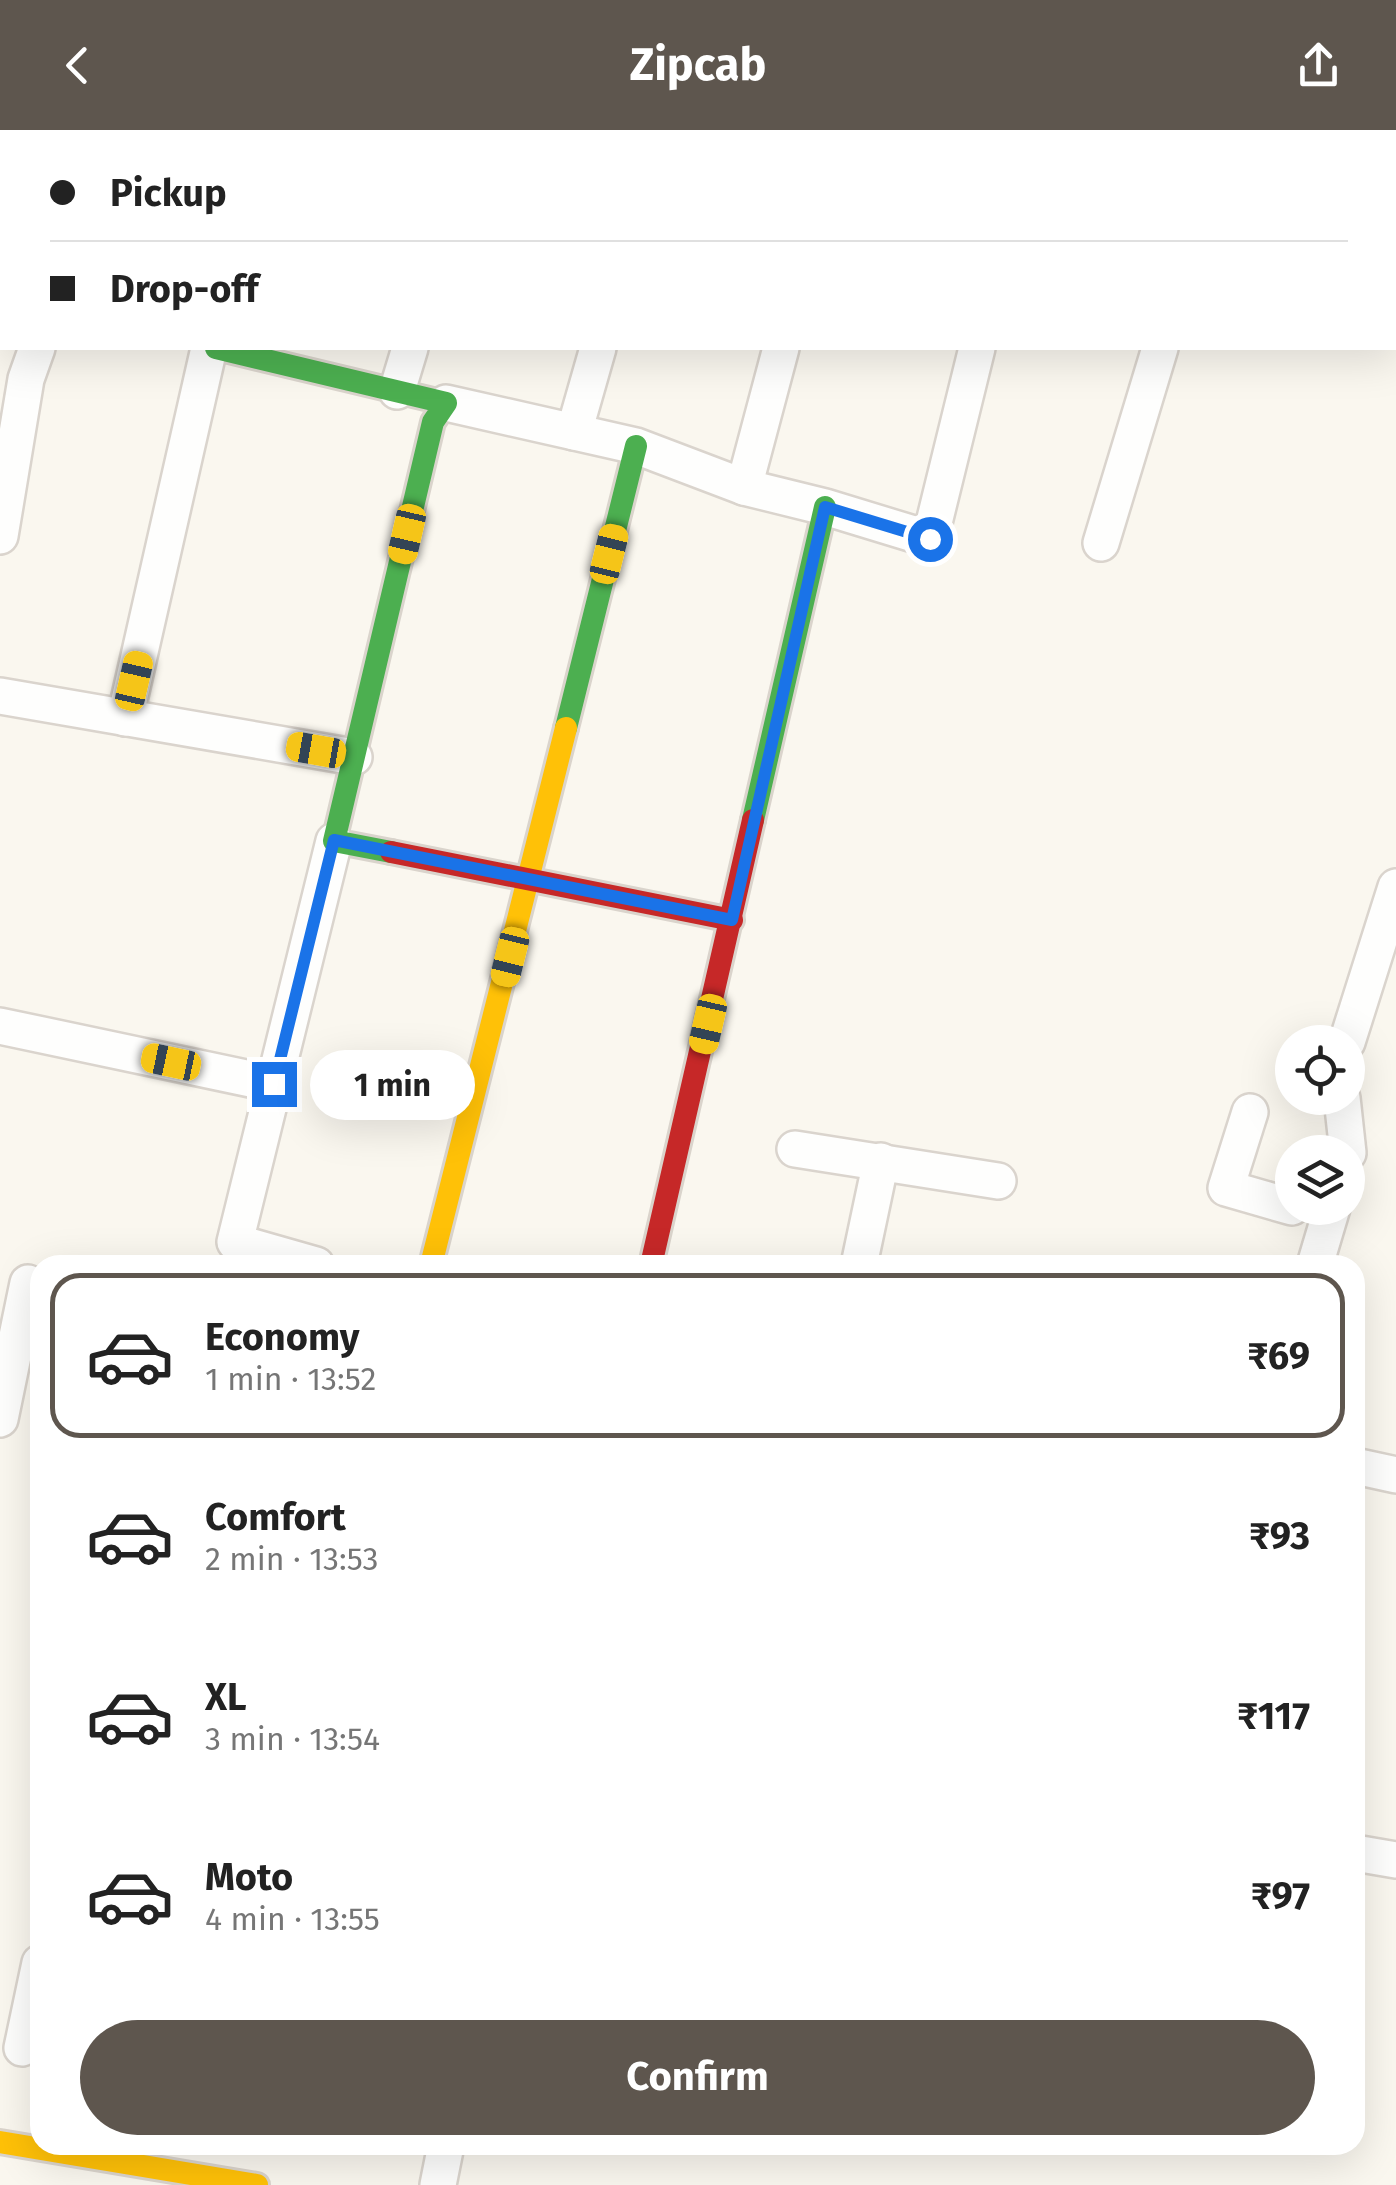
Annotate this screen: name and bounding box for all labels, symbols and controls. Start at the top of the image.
icon: back [50,38,105,93]
text: Zipcab [630,38,766,92]
icon: share [1291,38,1346,93]
text: Pickup [110,170,227,216]
text: Drop-off [110,266,258,312]
car [386,501,428,567]
route start [908,517,953,562]
car [587,521,631,587]
car [113,648,155,714]
car [284,730,348,770]
car [488,924,532,990]
car [687,991,729,1057]
map controls [1275,1025,1365,1225]
button: locate [1275,1025,1365,1115]
car [139,1041,203,1083]
callout: 1 min [309,1049,474,1119]
route end [252,1062,297,1107]
text: 1 min [354,1066,431,1104]
button: layers [1275,1135,1365,1225]
icon: car [85,1311,175,1401]
text: Economy [205,1314,360,1360]
text: ₹69 [1247,1333,1310,1379]
text: 1 min · 13:52 [205,1360,376,1398]
icon: car [85,1491,175,1581]
text: Comfort [205,1494,346,1540]
text: ₹93 [1249,1513,1310,1559]
text: 2 min · 13:53 [205,1540,379,1578]
icon: car [85,1671,175,1761]
text: XL [205,1674,247,1720]
text: ₹117 [1237,1693,1310,1739]
text: 3 min · 13:54 [205,1720,380,1758]
icon: car [85,1851,175,1941]
text: Moto [205,1854,293,1900]
text: ₹97 [1251,1873,1310,1919]
text: 4 min · 13:55 [205,1900,380,1938]
button: Confirm [80,2020,1315,2135]

